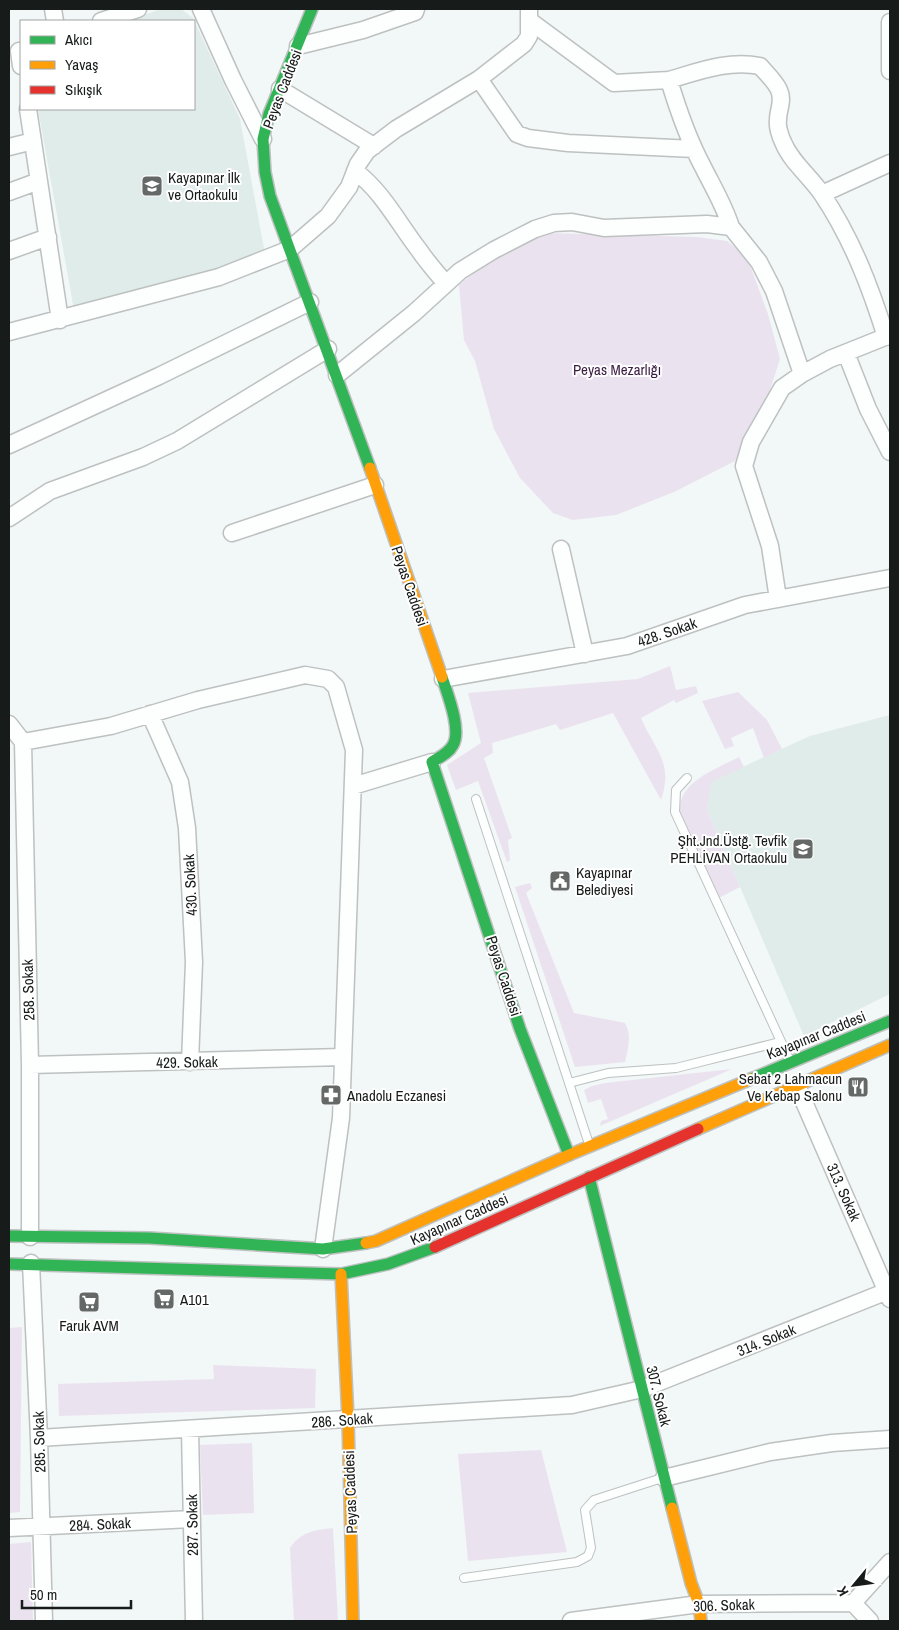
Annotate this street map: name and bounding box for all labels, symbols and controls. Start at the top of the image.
legend [20,20,195,110]
text: Akıcı [64,29,92,50]
street label: Peyas Caddesi [257,46,307,132]
text: Yavaş [65,54,98,75]
text: Sıkışık [65,79,103,100]
place label: Kayapınar İlk ve Ortaokulu [168,167,241,205]
school or university icon: Kayapınar İlk ve Ortaokulu [140,174,164,198]
park label: Peyas Mezarlığı [573,359,661,380]
street label: Peyas Caddesi [386,543,434,629]
street label: 428. Sokak [634,612,700,652]
place label: Şht.Jnd.Üstğ. Tevfik PEHLİVAN Ortaokulu [670,830,788,868]
school or university icon: Şht.Jnd.Üstğ. Tevfik PEHLİVAN Ortaokulu [791,837,815,861]
street label: 430. Sokak [178,853,202,916]
place label: Kayapınar Belediyesi [576,862,633,900]
public building icon: Kayapınar Belediyesi [548,869,572,893]
street label: Peyas Caddesi [481,933,527,1019]
street label: 258. Sokak [16,958,40,1021]
street label: Kayapınar Caddesi [763,1006,869,1064]
street label: 429. Sokak [156,1051,219,1073]
place label: Sebat 2 Lahmacun Ve Kebap Salonu [739,1068,842,1106]
restaurant icon: Sebat 2 Lahmacun Ve Kebap Salonu [846,1075,870,1099]
pharmacy icon: Anadolu Eczanesi [319,1083,343,1107]
place label: Anadolu Eczanesi [346,1085,446,1106]
street label: 313. Sokak [822,1160,866,1225]
street label: Kayapınar Caddesi [407,1188,511,1250]
supermarket icon: A101 [152,1287,176,1311]
place label: A101 [179,1289,209,1310]
supermarket icon: Faruk AVM [77,1290,101,1314]
place label: Faruk AVM [59,1315,119,1336]
street label: 314. Sokak [734,1318,799,1361]
street label: 307. Sokak [641,1364,677,1429]
street label: 286. Sokak [311,1407,374,1433]
street label: 285. Sokak [27,1410,51,1473]
street label: Peyas Caddesi [338,1450,362,1534]
street label: 287. Sokak [181,1493,203,1556]
street label: 284. Sokak [69,1512,132,1536]
north arrow [829,1560,879,1610]
scale bar [22,1578,131,1610]
text: K [832,1583,853,1599]
text: 50 m [30,1584,57,1605]
street label: 306. Sokak [693,1593,756,1617]

